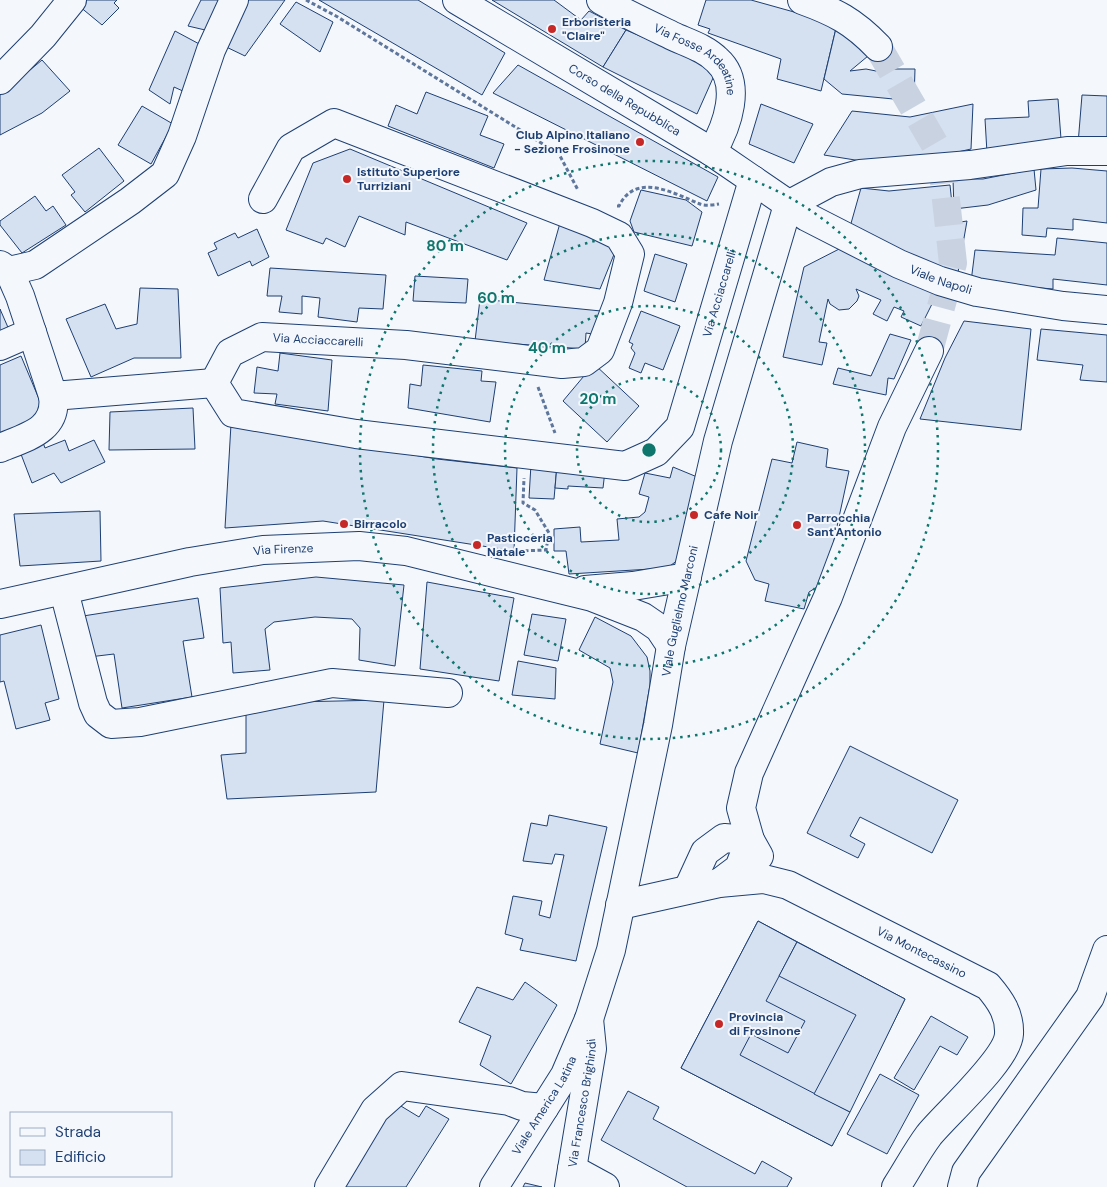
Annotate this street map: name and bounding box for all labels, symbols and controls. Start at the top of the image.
place label: Erboristeria "Claire" [562,14,631,44]
street label: Via Fosse Ardeatine [651,20,739,96]
marker: Erboristeria "Claire" [546,23,558,35]
street label: Corso della Repubblica [565,60,684,139]
place label: Club Alpino Italiano - Sezione Frosinone [514,127,630,157]
marker: Club Alpino Italiano - Sezione Frosinone [634,136,646,148]
place label: Istituto Superiore Turriziani [357,164,460,194]
marker: Istituto Superiore Turriziani [341,173,353,185]
text: 80 m [426,236,464,256]
street label: Via Acciaccarelli [699,247,740,339]
street label: Viale Napoli [907,261,974,298]
text: 60 m [477,288,515,308]
street label: Via Acciaccarelli [272,330,364,350]
text: 40 m [528,338,566,358]
text: 20 m [580,389,616,409]
centre of rings [640,441,658,459]
place label: Cafe Noir [704,507,759,523]
marker: Cafe Noir [688,509,700,521]
place label: Parrocchia Sant'Antonio [807,510,882,540]
place label: Birracolo [354,516,407,532]
marker: Birracolo [338,518,350,530]
marker: Parrocchia Sant'Antonio [791,519,803,531]
place label: Pasticceria Natale [487,530,553,560]
marker: Pasticceria Natale [471,539,483,551]
street label: Via Firenze [252,540,314,559]
street label: Viale Guglielmo Marconi [658,544,702,678]
street label: Via Montecassino [874,923,969,982]
place label: Provincia di Frosinone [729,1009,801,1039]
marker: Provincia di Frosinone [713,1018,725,1030]
street label: Via Francesco Brighindi [564,1038,600,1169]
street label: Viale America Latina [508,1053,580,1158]
legend [10,1112,172,1177]
text: Strada [55,1122,101,1142]
text: Edificio [55,1147,106,1167]

